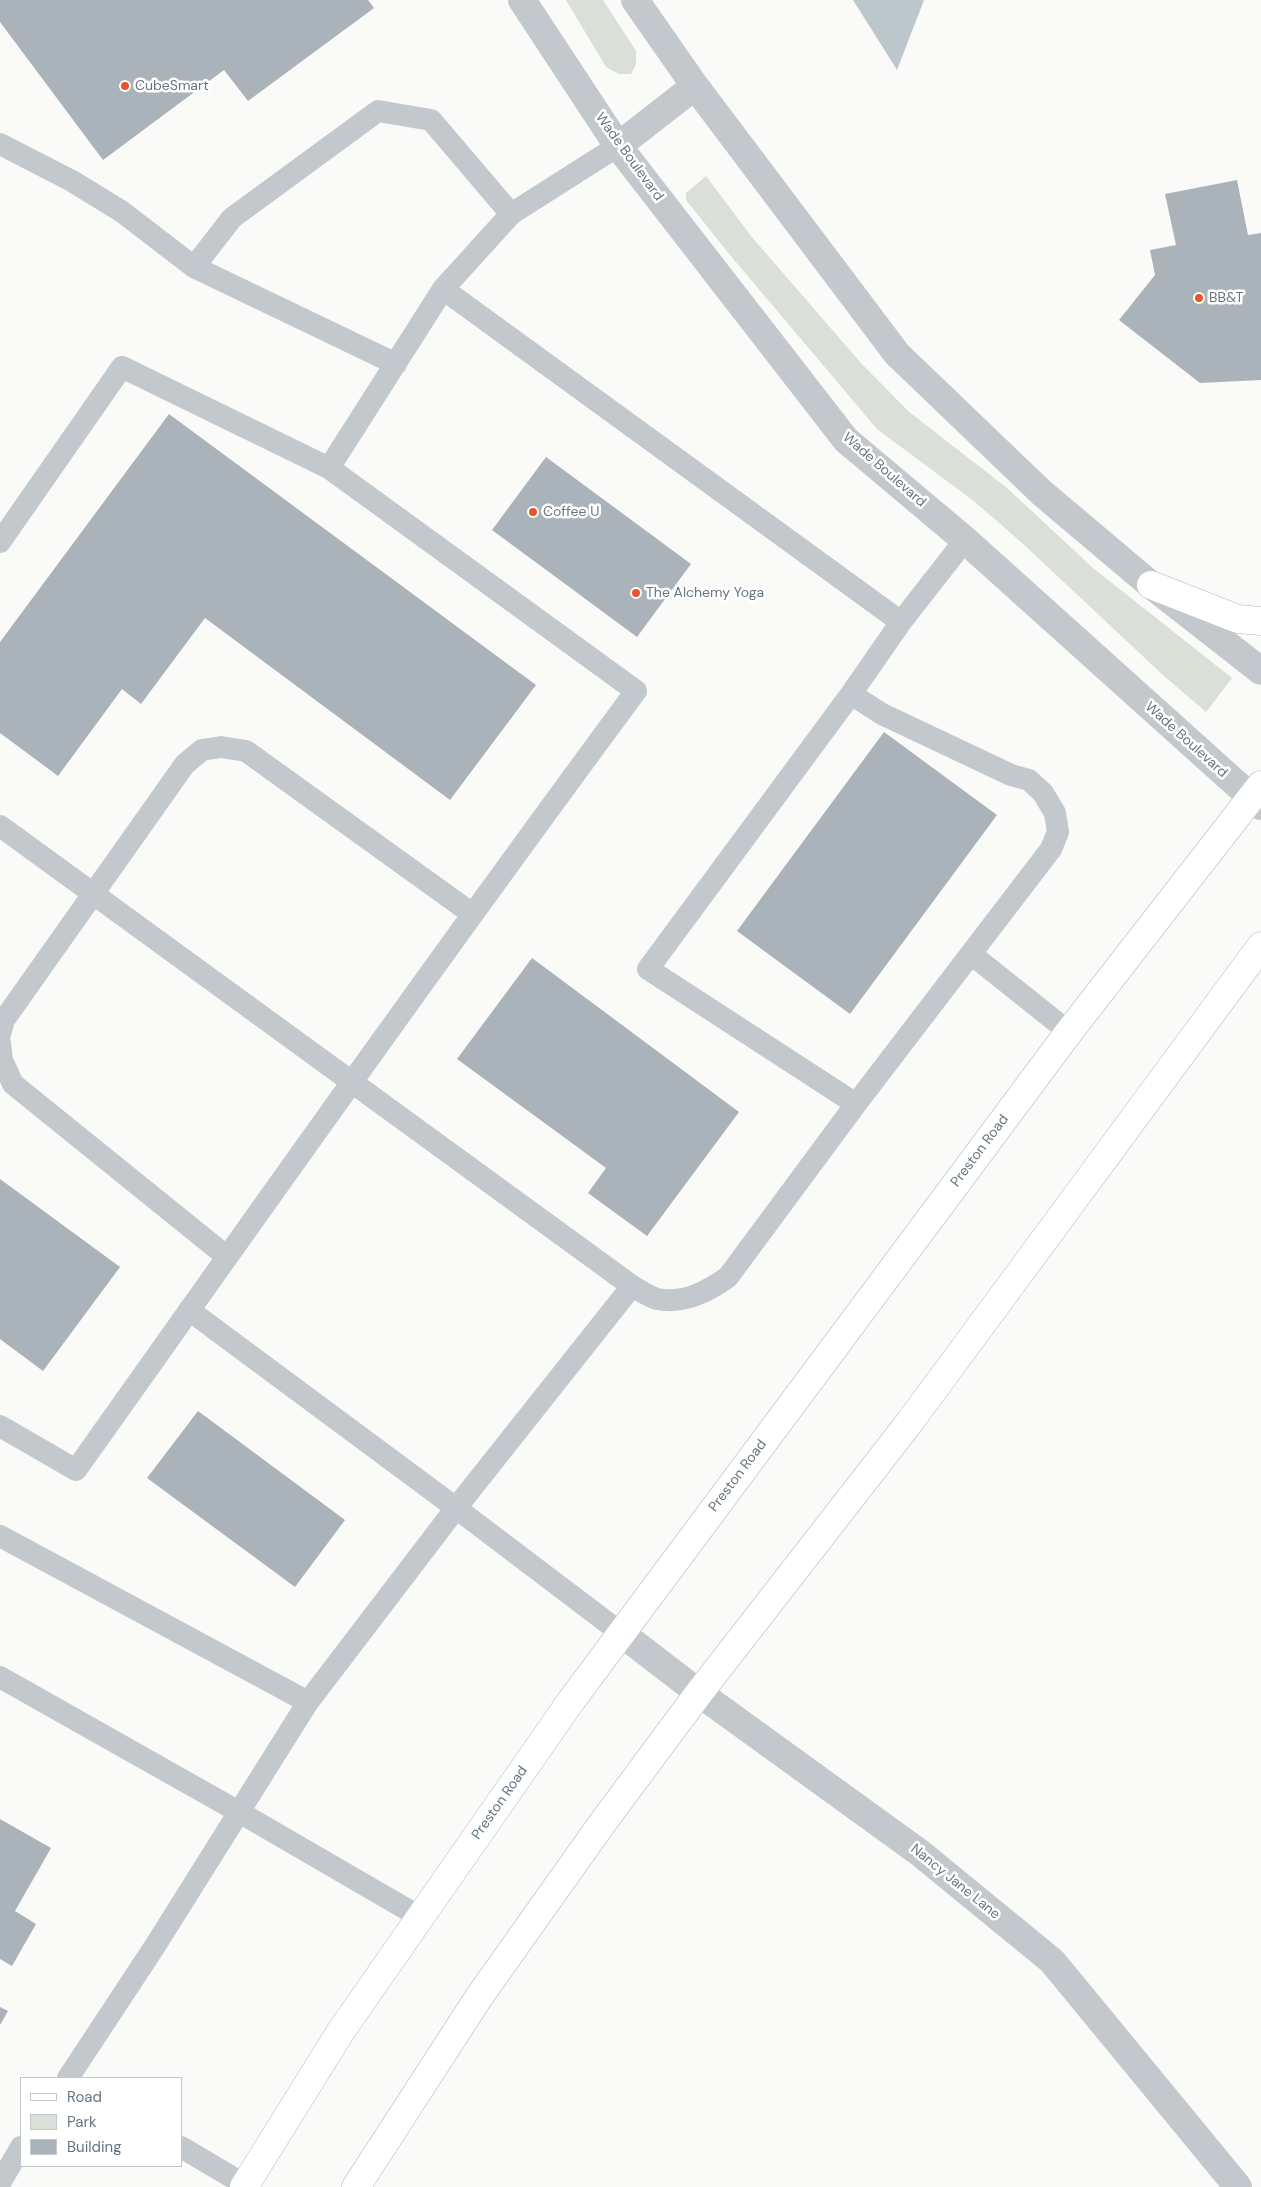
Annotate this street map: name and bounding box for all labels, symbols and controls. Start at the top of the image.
place label: CubeSmart [135,78,209,94]
marker: CubeSmart [119,80,131,92]
street label: Wade Boulevard [591,110,667,204]
place label: BB&T [1209,290,1243,306]
marker: BB&T [1193,292,1205,304]
street label: Wade Boulevard [839,429,929,511]
place label: Coffee U [543,504,599,520]
marker: Coffee U [527,506,539,518]
place label: The Alchemy Yoga [646,585,764,601]
marker: The Alchemy Yoga [630,587,642,599]
street label: Wade Boulevard [1141,699,1231,781]
street label: Preston Road [948,1112,1012,1190]
street label: Preston Road [706,1437,770,1515]
street label: Preston Road [469,1763,531,1843]
street label: Nancy Jane Lane [907,1841,1003,1923]
legend [20,2077,182,2167]
text: Road [67,2087,102,2107]
text: Park [67,2112,97,2132]
text: Building [67,2137,122,2157]

